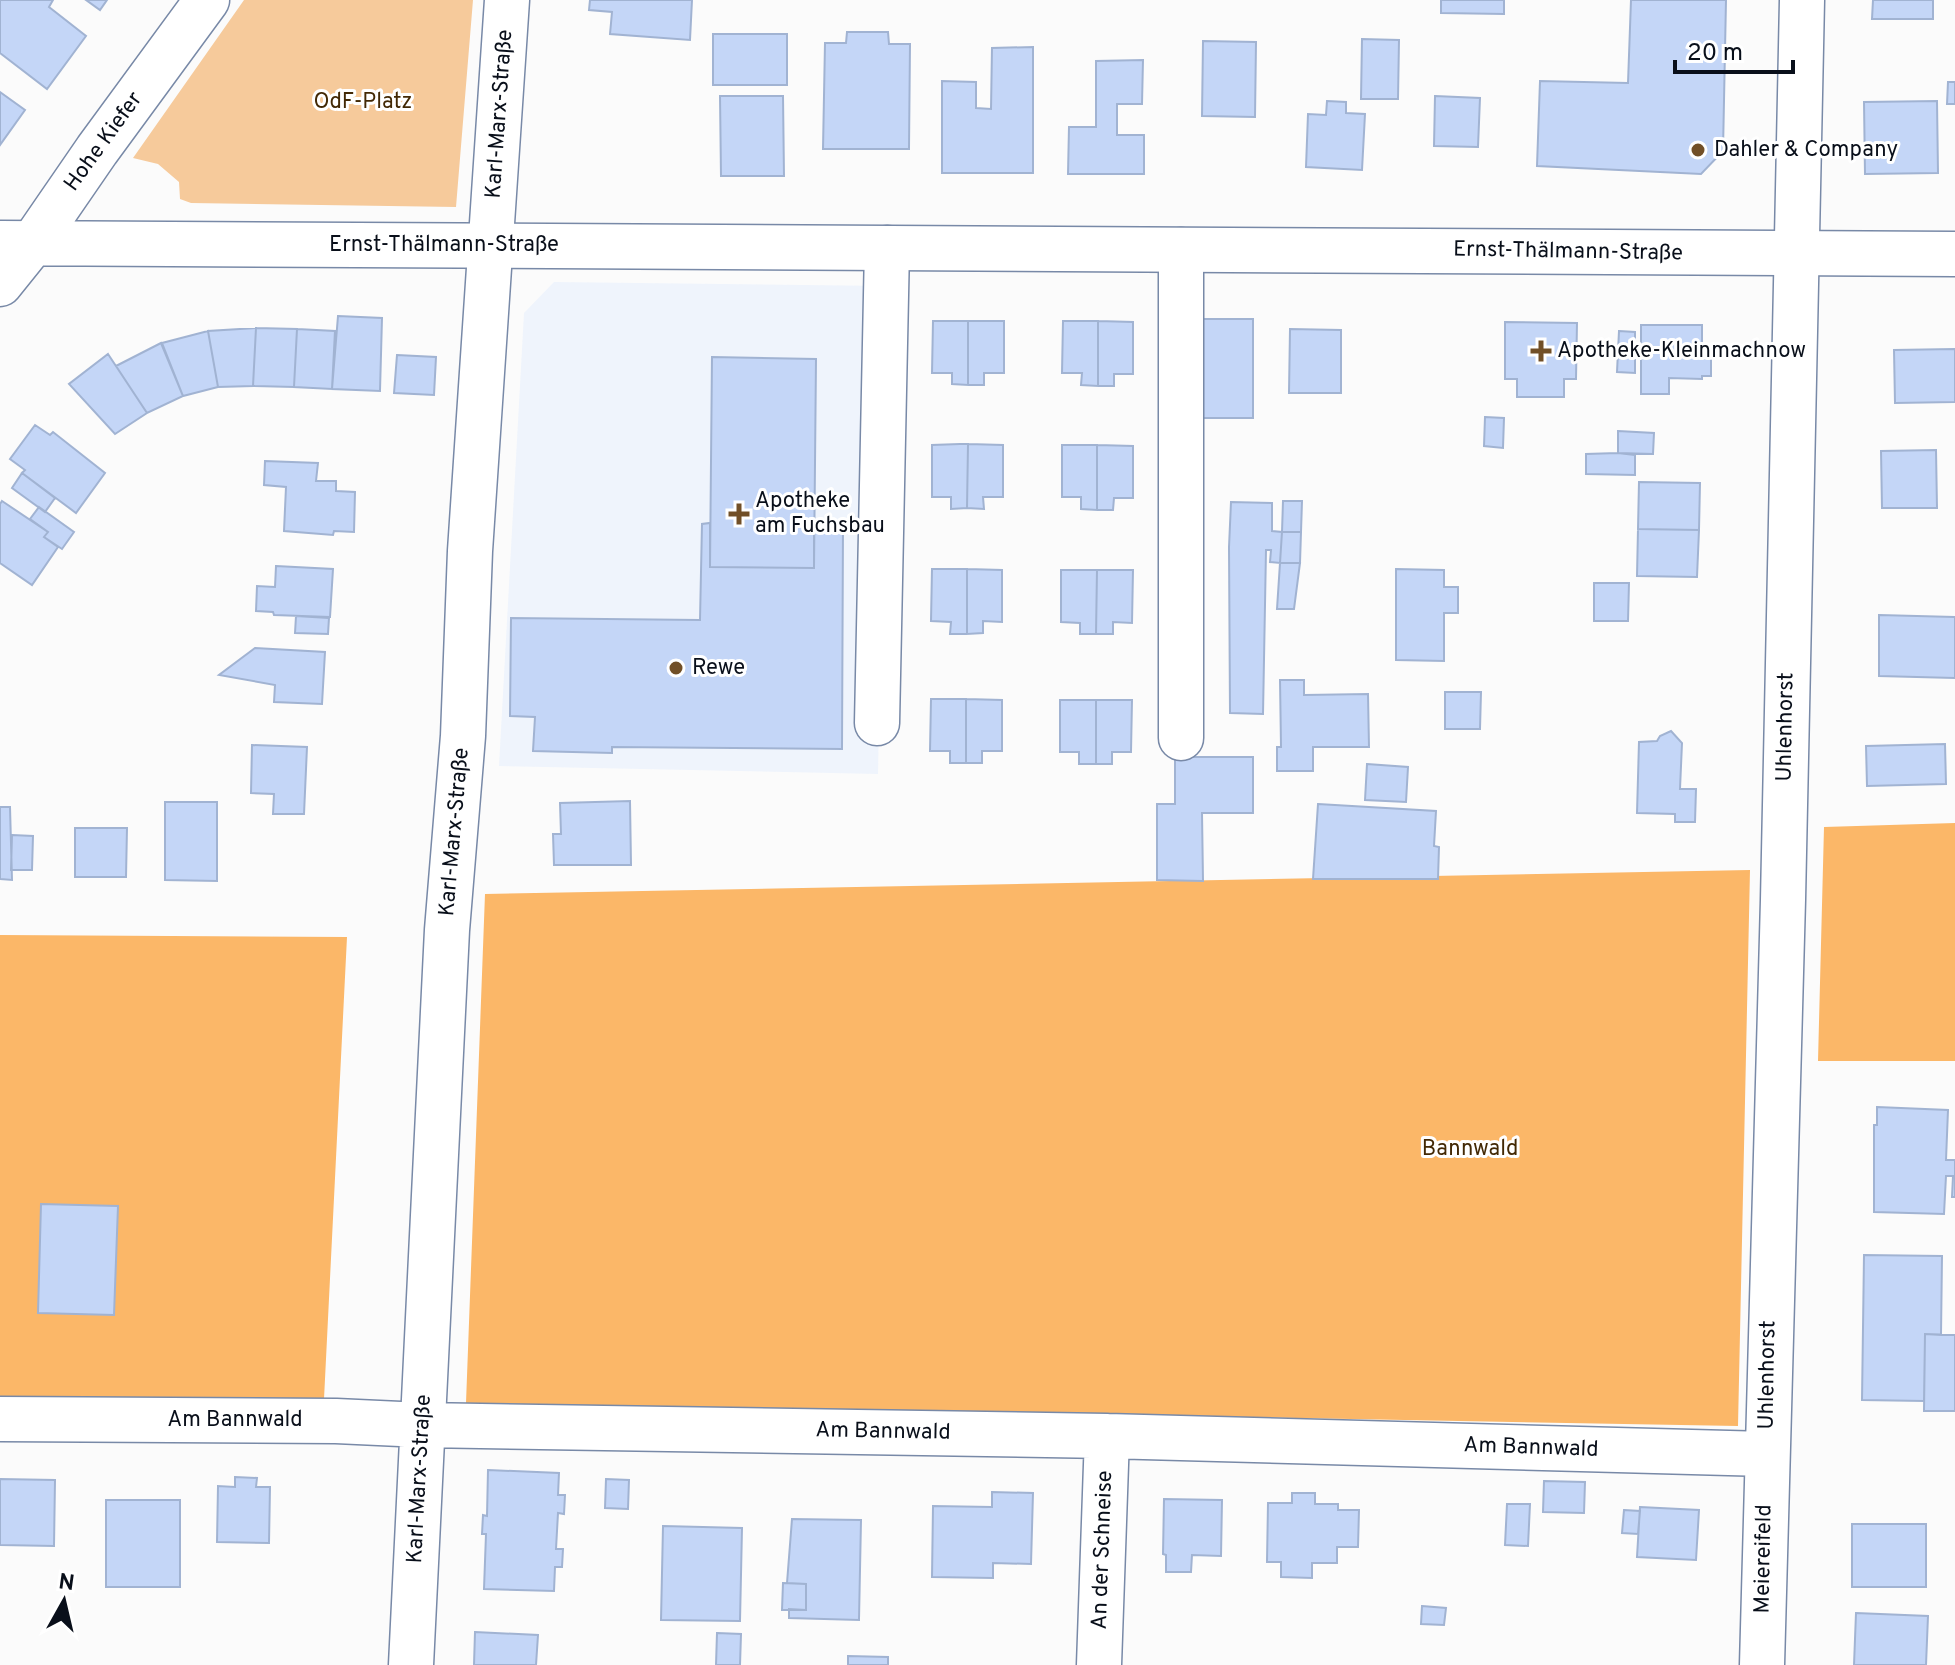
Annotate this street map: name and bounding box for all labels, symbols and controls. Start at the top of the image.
scale bar [1675,24,1793,74]
street label: Karl-Marx-Straße [481,29,519,199]
text: 20 m [1687,39,1743,69]
street label: Hohe Kiefer [59,87,149,197]
park label: OdF-Platz [314,89,412,116]
place label: Dahler & Company [1714,137,1898,164]
marker: Dahler & Company [1689,141,1707,159]
street label: Ernst-Thälmann-Straße [329,232,559,259]
street label: Ernst-Thälmann-Straße [1453,236,1683,268]
place label: Apotheke-Kleinmachnow [1557,338,1806,365]
marker: Apotheke-Kleinmachnow [1532,342,1550,360]
place label: Apotheke am Fuchsbau [755,488,885,540]
marker: Apotheke am Fuchsbau [730,505,748,523]
place label: Rewe [692,655,745,682]
marker: Rewe [667,659,685,677]
street label: Uhlenhorst [1772,672,1800,782]
street label: Karl-Marx-Straße [434,746,476,918]
park label: Bannwald [1422,1136,1518,1163]
street label: Uhlenhorst [1754,1320,1782,1430]
street label: Karl-Marx-Straße [402,1394,438,1564]
street label: Am Bannwald [167,1407,303,1434]
street label: Am Bannwald [815,1417,951,1447]
street label: Am Bannwald [1463,1432,1599,1464]
street label: An der Schneise [1087,1470,1119,1630]
street label: Meiereifeld [1750,1504,1778,1614]
north arrow [24,1561,104,1641]
text: N [57,1569,76,1598]

